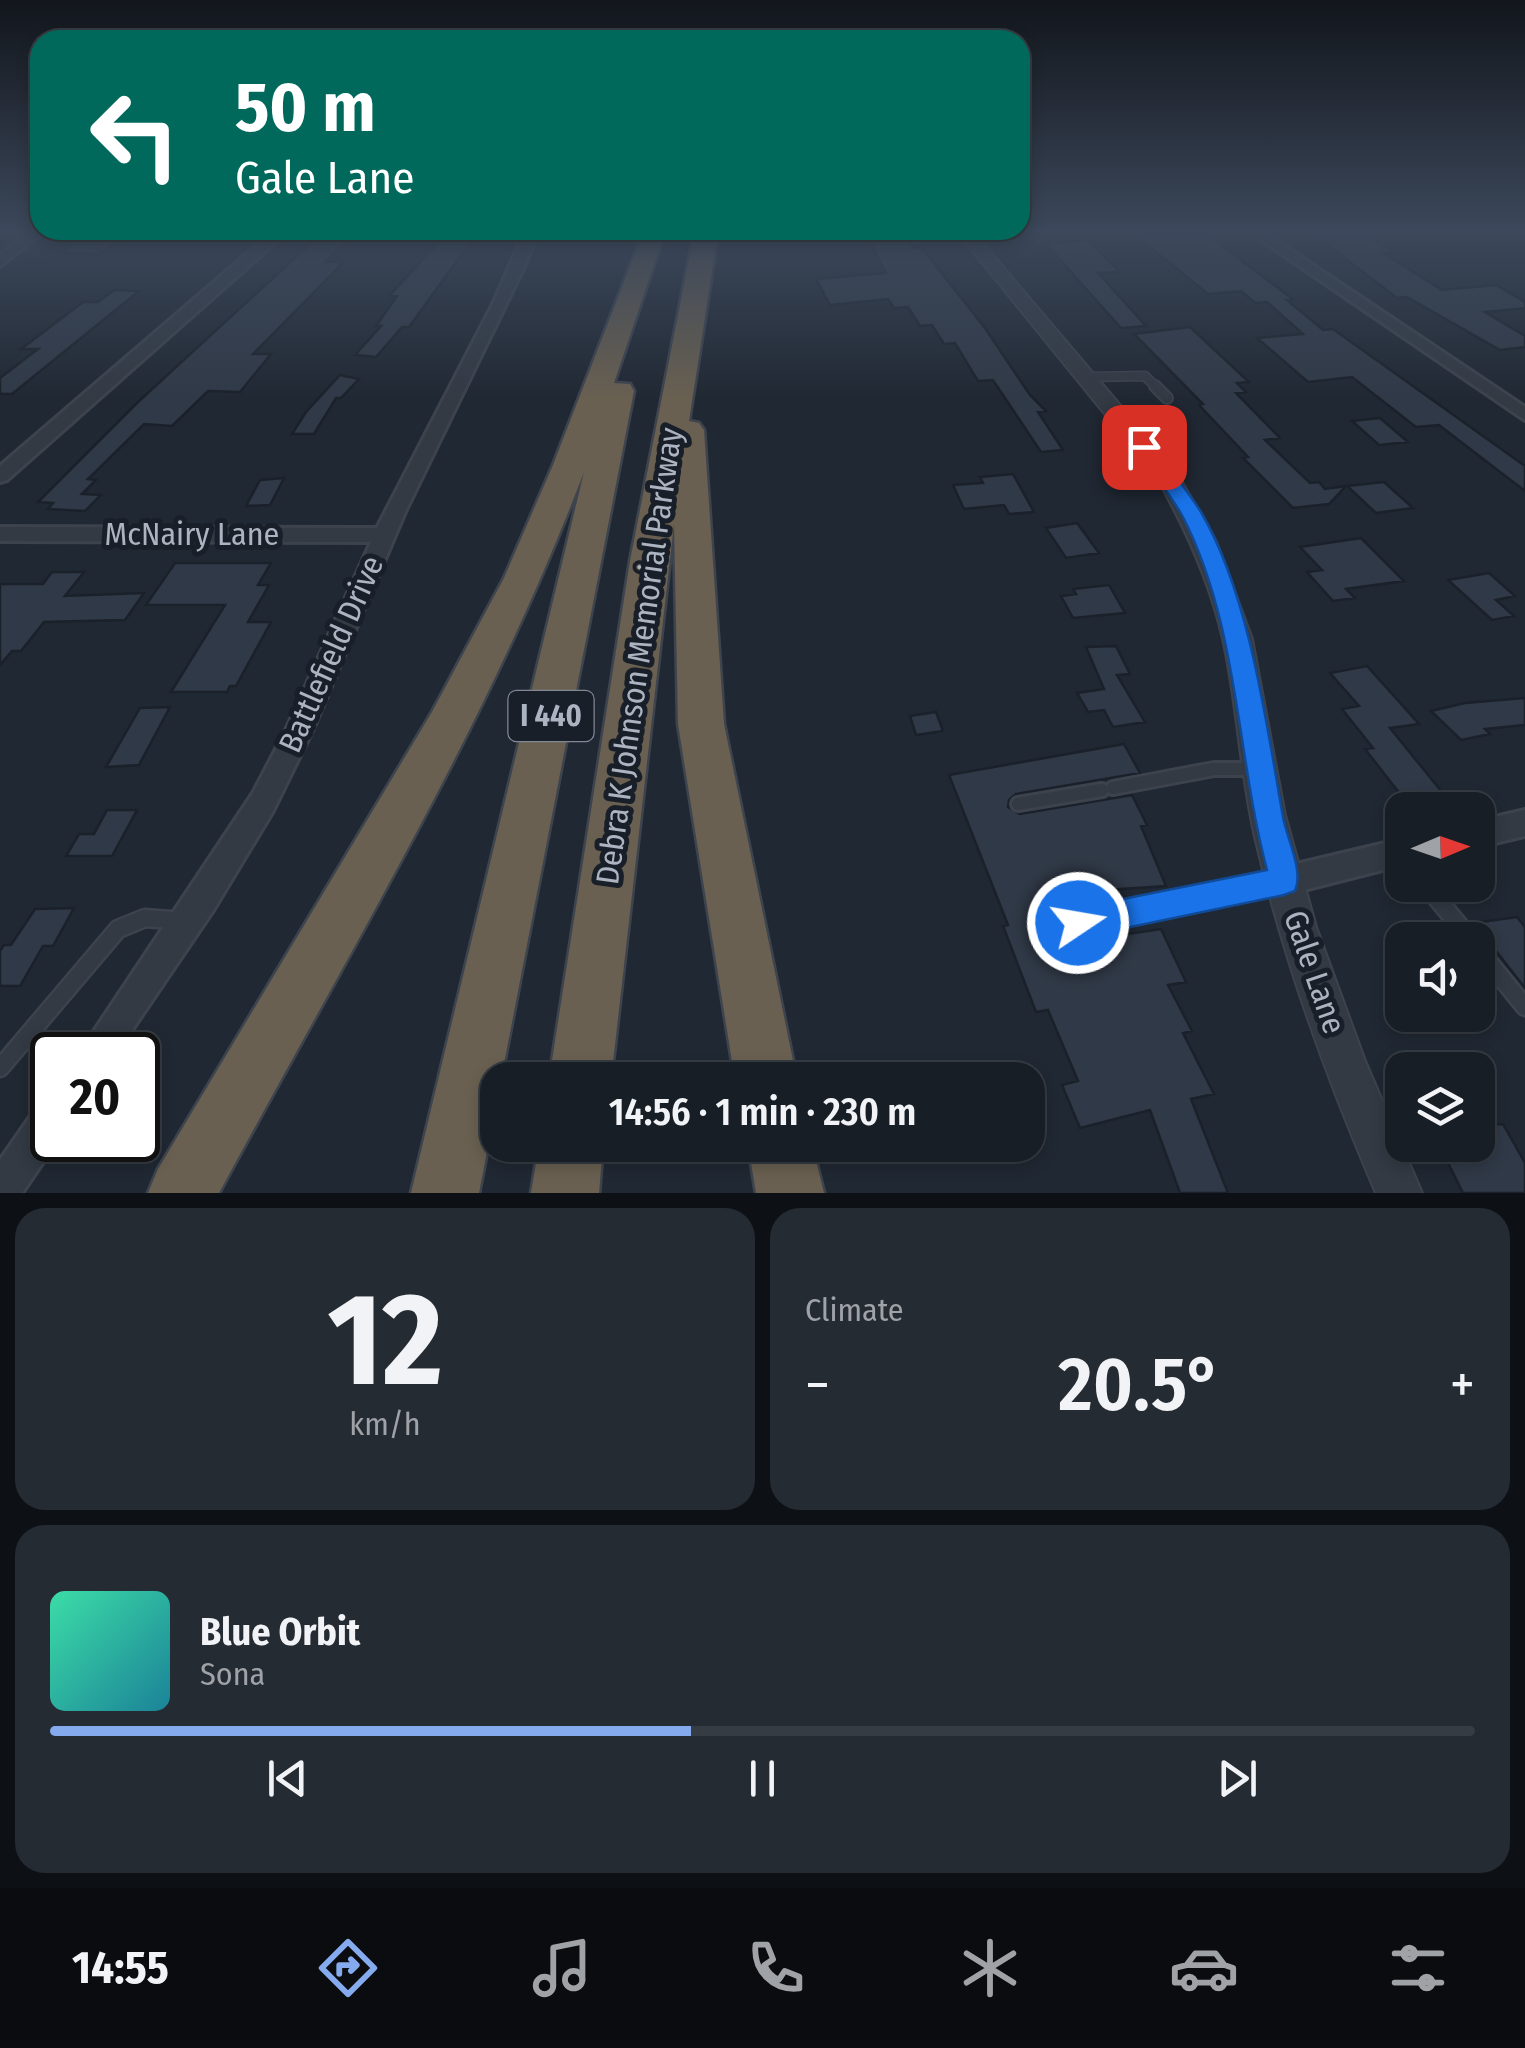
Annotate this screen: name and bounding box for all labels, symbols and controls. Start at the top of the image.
text: 50 m [235,66,376,150]
icon: left [70,70,200,200]
text: Gale Lane [235,151,414,205]
pin [1102,405,1187,490]
icon: arrive [1117,420,1172,475]
street label: Debra K Johnson Memorial Parkway [588,424,690,887]
street label: McNairy Lane [105,515,279,553]
street label: Battlefield Drive [271,550,391,758]
road number: I 440 [508,691,594,741]
north arrow [1385,792,1495,902]
map controls [1385,792,1495,1162]
position arrow [1026,871,1130,975]
street label: Gale Lane [1276,905,1354,1039]
button: sound [1385,922,1495,1032]
speed limit sign: 20 [30,1032,160,1162]
button: layers [1385,1052,1495,1162]
text: 14:56 · 1 min · 230 m [609,1089,916,1135]
text: 12 [327,1262,443,1418]
text: Climate [805,1291,904,1329]
text: 20.5° [1058,1340,1222,1430]
text: − [805,1352,830,1418]
text: + [1450,1352,1475,1418]
text: km/h [349,1405,421,1443]
text: Blue Orbit [200,1609,360,1655]
text: Sona [200,1655,265,1693]
icon: previous [260,1751,315,1806]
icon: pause [735,1751,790,1806]
icon: next [1210,1751,1265,1806]
icon: directions [313,1933,383,2003]
icon: music [527,1933,597,2003]
icon: phone [741,1933,811,2003]
icon: climate [955,1933,1025,2003]
icon: car [1169,1933,1239,2003]
icon: filters [1383,1933,1453,2003]
text: 14:55 [72,1941,169,1995]

